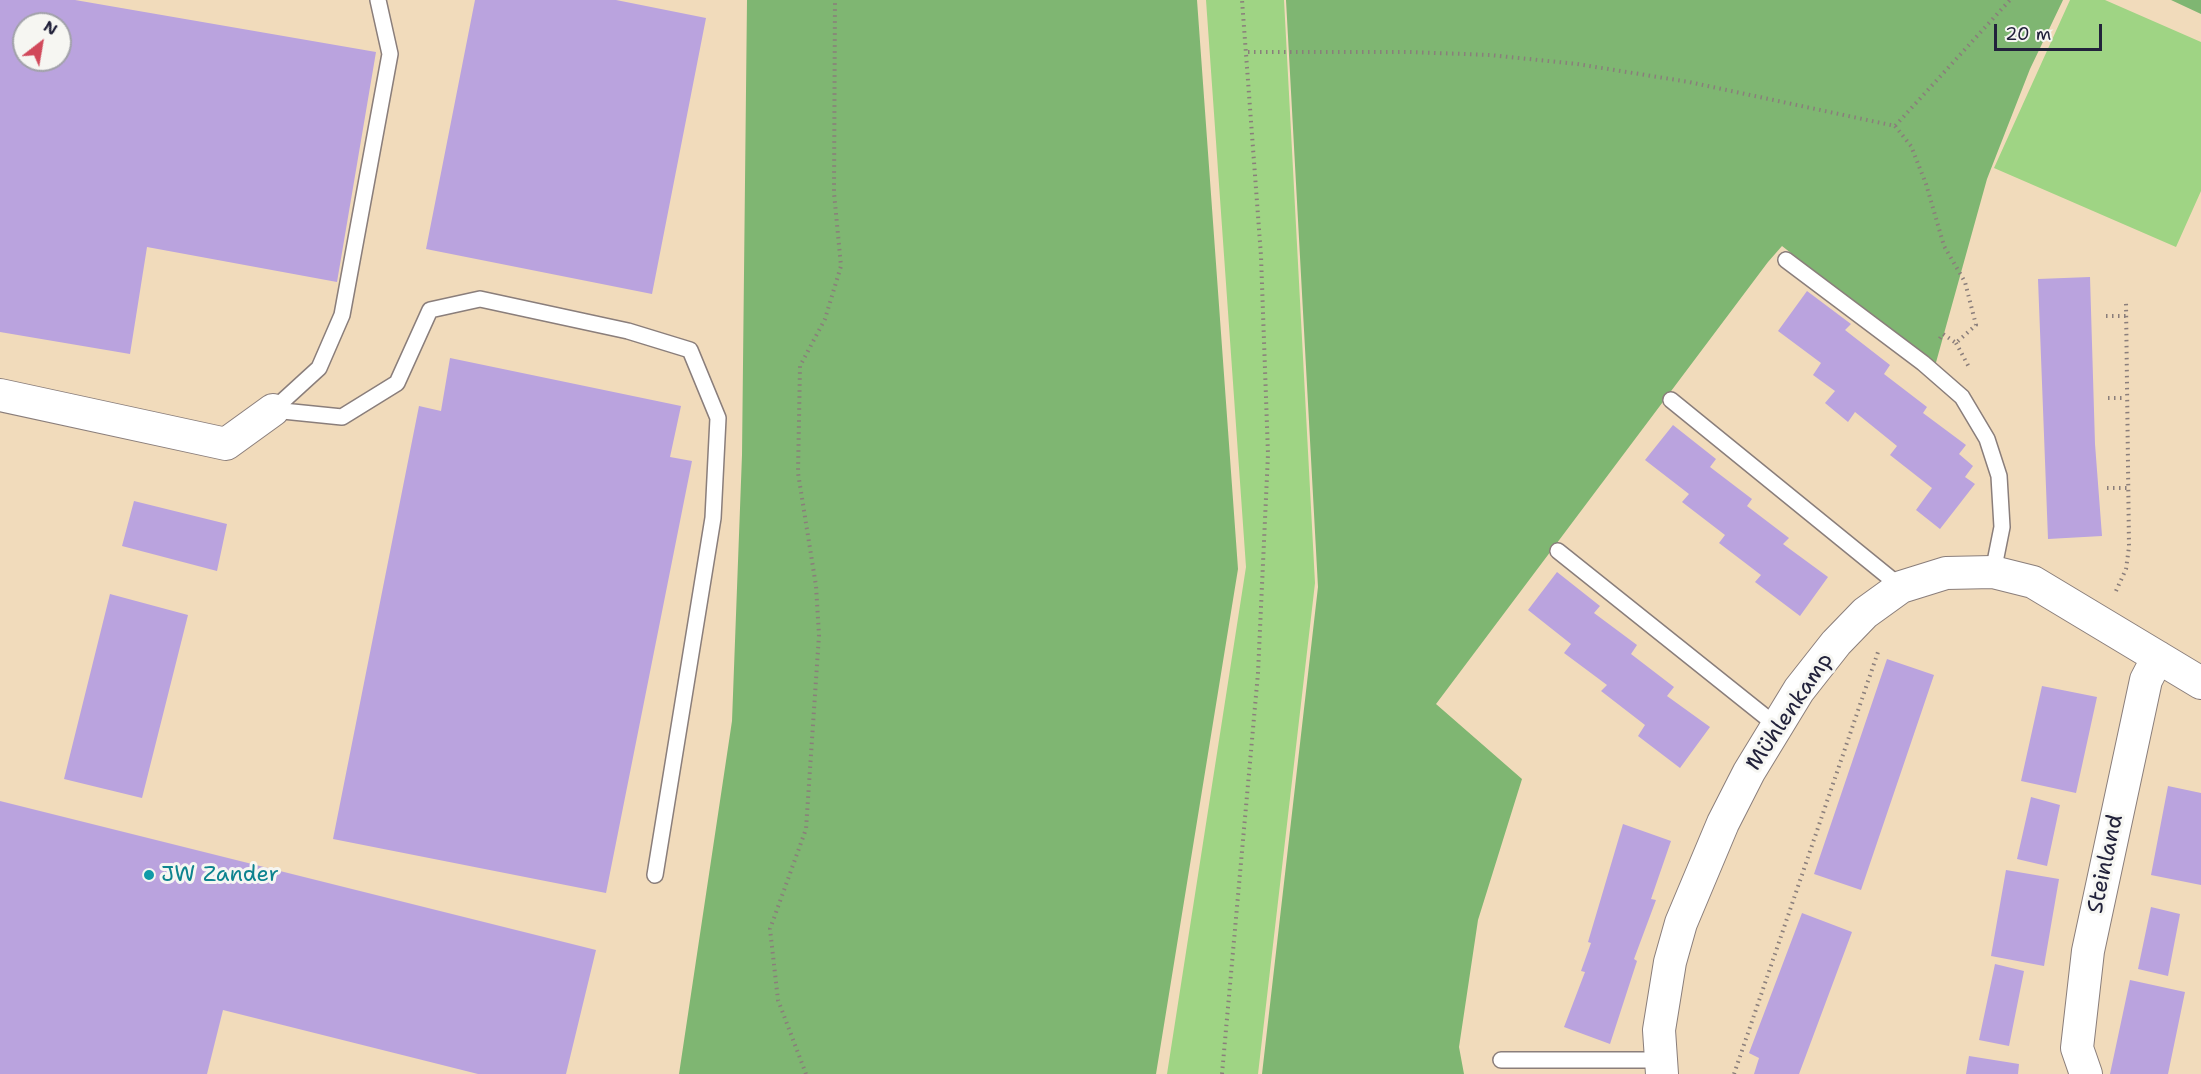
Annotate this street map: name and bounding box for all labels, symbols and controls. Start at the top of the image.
north arrow [12,12,72,72]
scale bar [1997,12,2105,50]
text: N [40,16,61,40]
text: 20 m [2005,22,2051,46]
street label: Mühlenkamp [1741,648,1839,776]
street label: Steinland [2083,812,2129,916]
place label: JW Zander [161,862,279,888]
marker: JW Zander [142,868,156,882]

